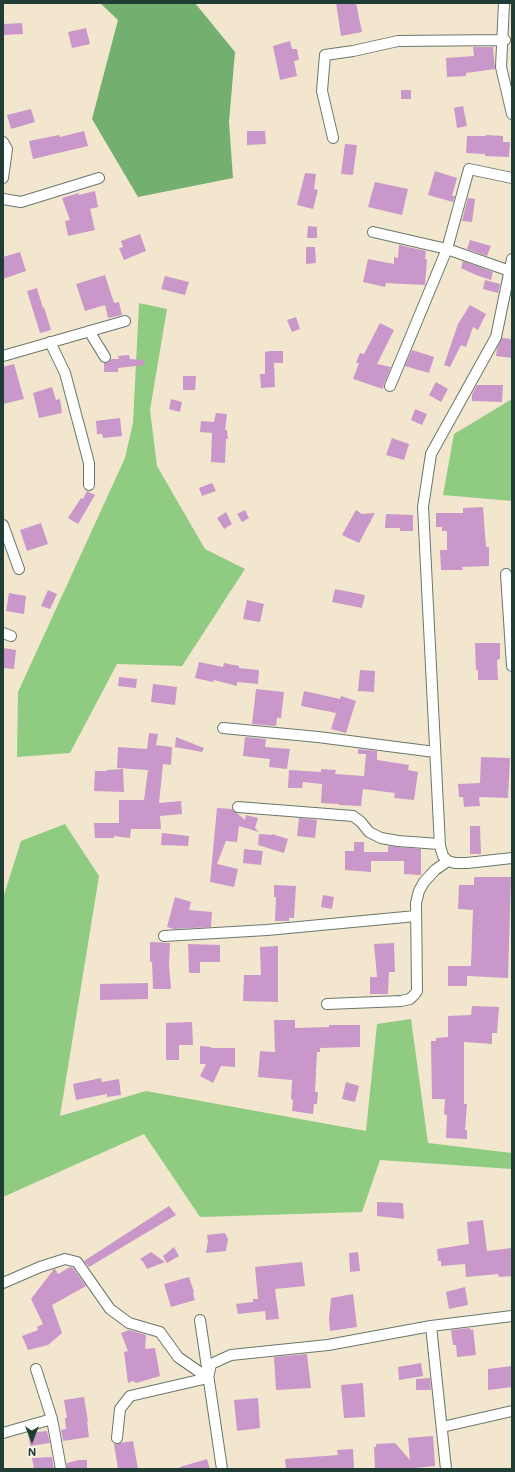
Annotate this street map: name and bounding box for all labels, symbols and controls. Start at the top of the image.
north arrow [12,1420,52,1460]
text: N [28,1445,36,1460]

